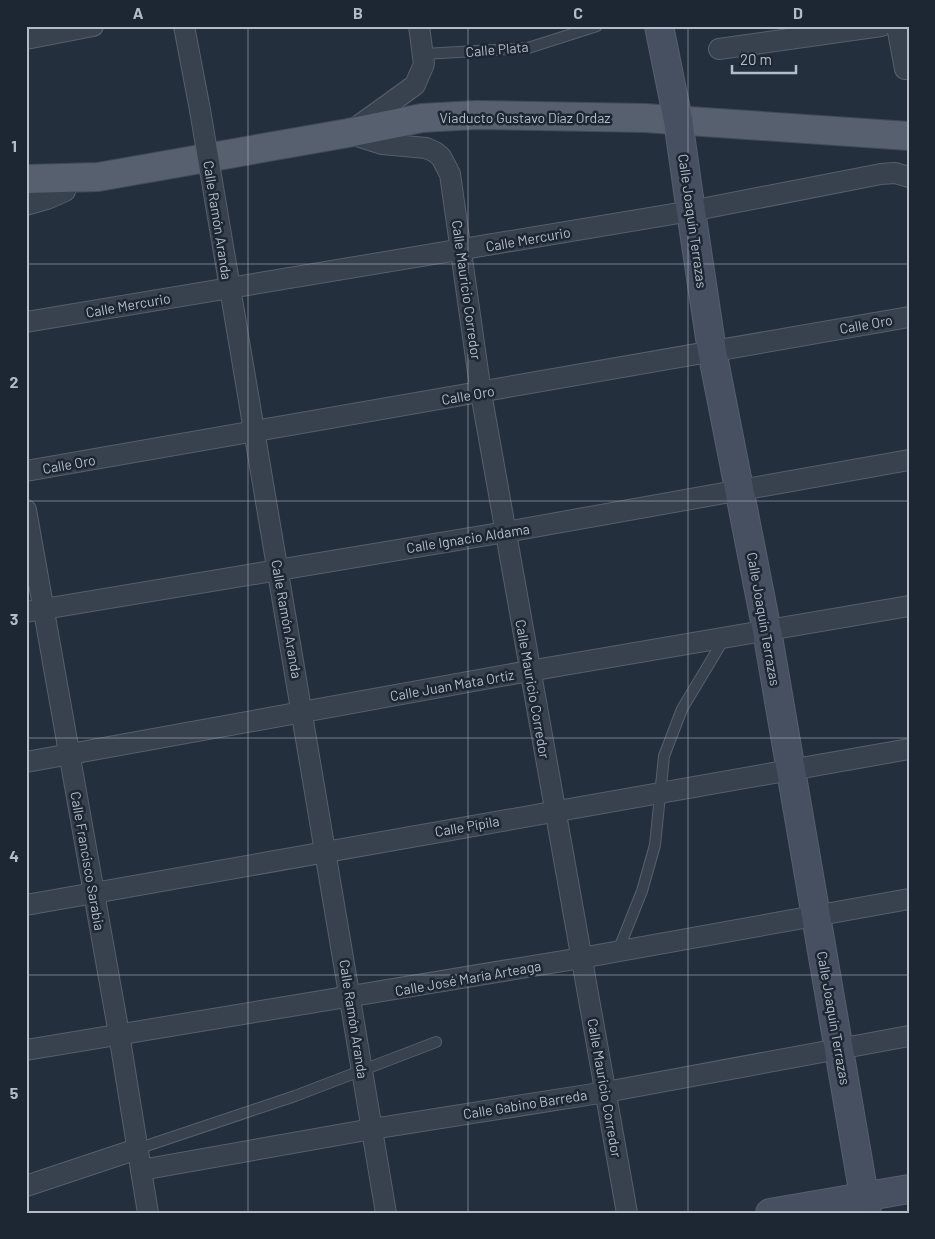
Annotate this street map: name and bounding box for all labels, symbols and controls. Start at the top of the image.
text: A [133,3,144,22]
text: B [353,3,363,22]
text: C [573,3,583,22]
text: D [793,3,803,22]
street label: Calle Plata [465,38,529,60]
scale bar [732,42,796,74]
text: 20 m [740,50,772,68]
street label: Viaducto Gustavo Díaz Ordaz [439,109,611,126]
text: 1 [11,136,17,155]
street label: Calle Joaquín Terrazas [675,153,711,290]
street label: Calle Ramón Aranda [200,159,236,281]
street label: Calle Mauricio Corredor [449,219,485,361]
street label: Calle Mercurio [484,223,572,255]
street label: Calle Mercurio [84,289,172,321]
street label: Calle Oro [838,311,894,337]
text: 2 [10,372,19,391]
street label: Calle Oro [440,382,496,408]
street label: Calle Oro [41,451,97,477]
street label: Calle Ignacio Aldama [405,520,531,556]
street label: Calle Joaquín Terrazas [744,551,784,687]
street label: Calle Ramón Aranda [268,558,306,680]
text: 3 [10,609,18,628]
street label: Calle Mauricio Corredor [512,618,554,760]
street label: Calle Juan Mata Ortíz [389,666,515,704]
street label: Calle Francisco Sarabia [67,790,109,932]
street label: Calle Pípila [433,812,501,840]
text: 4 [9,846,19,865]
street label: Calle Joaquín Terrazas [814,950,854,1086]
street label: Calle José María Arteaga [394,957,542,999]
street label: Calle Ramón Aranda [336,958,372,1080]
street label: Calle Mauricio Corredor [584,1017,626,1159]
text: 5 [10,1083,19,1102]
street label: Calle Gabino Barreda [462,1086,588,1122]

